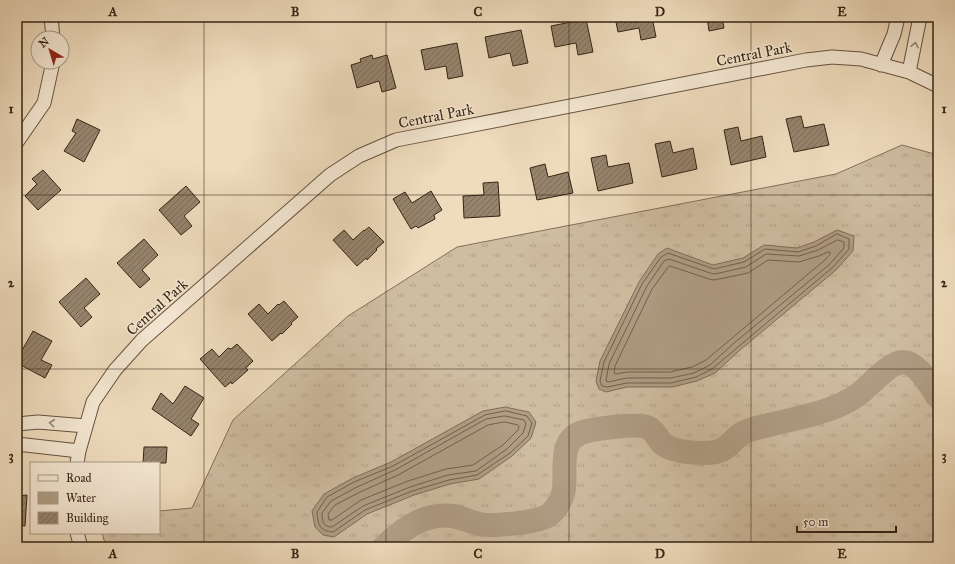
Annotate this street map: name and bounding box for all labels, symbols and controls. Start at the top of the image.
text: A [108,4,118,20]
text: B [291,4,300,20]
text: C [474,4,483,20]
text: D [655,4,665,20]
text: E [837,4,847,20]
north arrow [30,30,70,70]
text: N [36,34,52,51]
street label: Central Park [715,38,793,70]
one-way arrow [910,42,918,48]
street label: Central Park [397,100,475,132]
text: 1 [8,101,14,117]
text: 1 [941,101,947,117]
text: 2 [8,275,15,291]
street label: Central Park [123,275,191,339]
text: 2 [941,275,948,291]
one-way arrow [48,419,55,428]
text: 3 [8,448,14,464]
text: 3 [941,448,947,464]
legend [30,462,160,534]
text: Road [66,471,92,485]
text: Water [66,491,96,505]
scale bar [797,508,896,534]
text: Building [66,511,109,526]
text: 50 m [803,515,828,529]
text: A [108,546,118,562]
text: B [291,546,300,562]
text: C [474,546,483,562]
text: D [655,546,665,562]
text: E [837,546,847,562]

